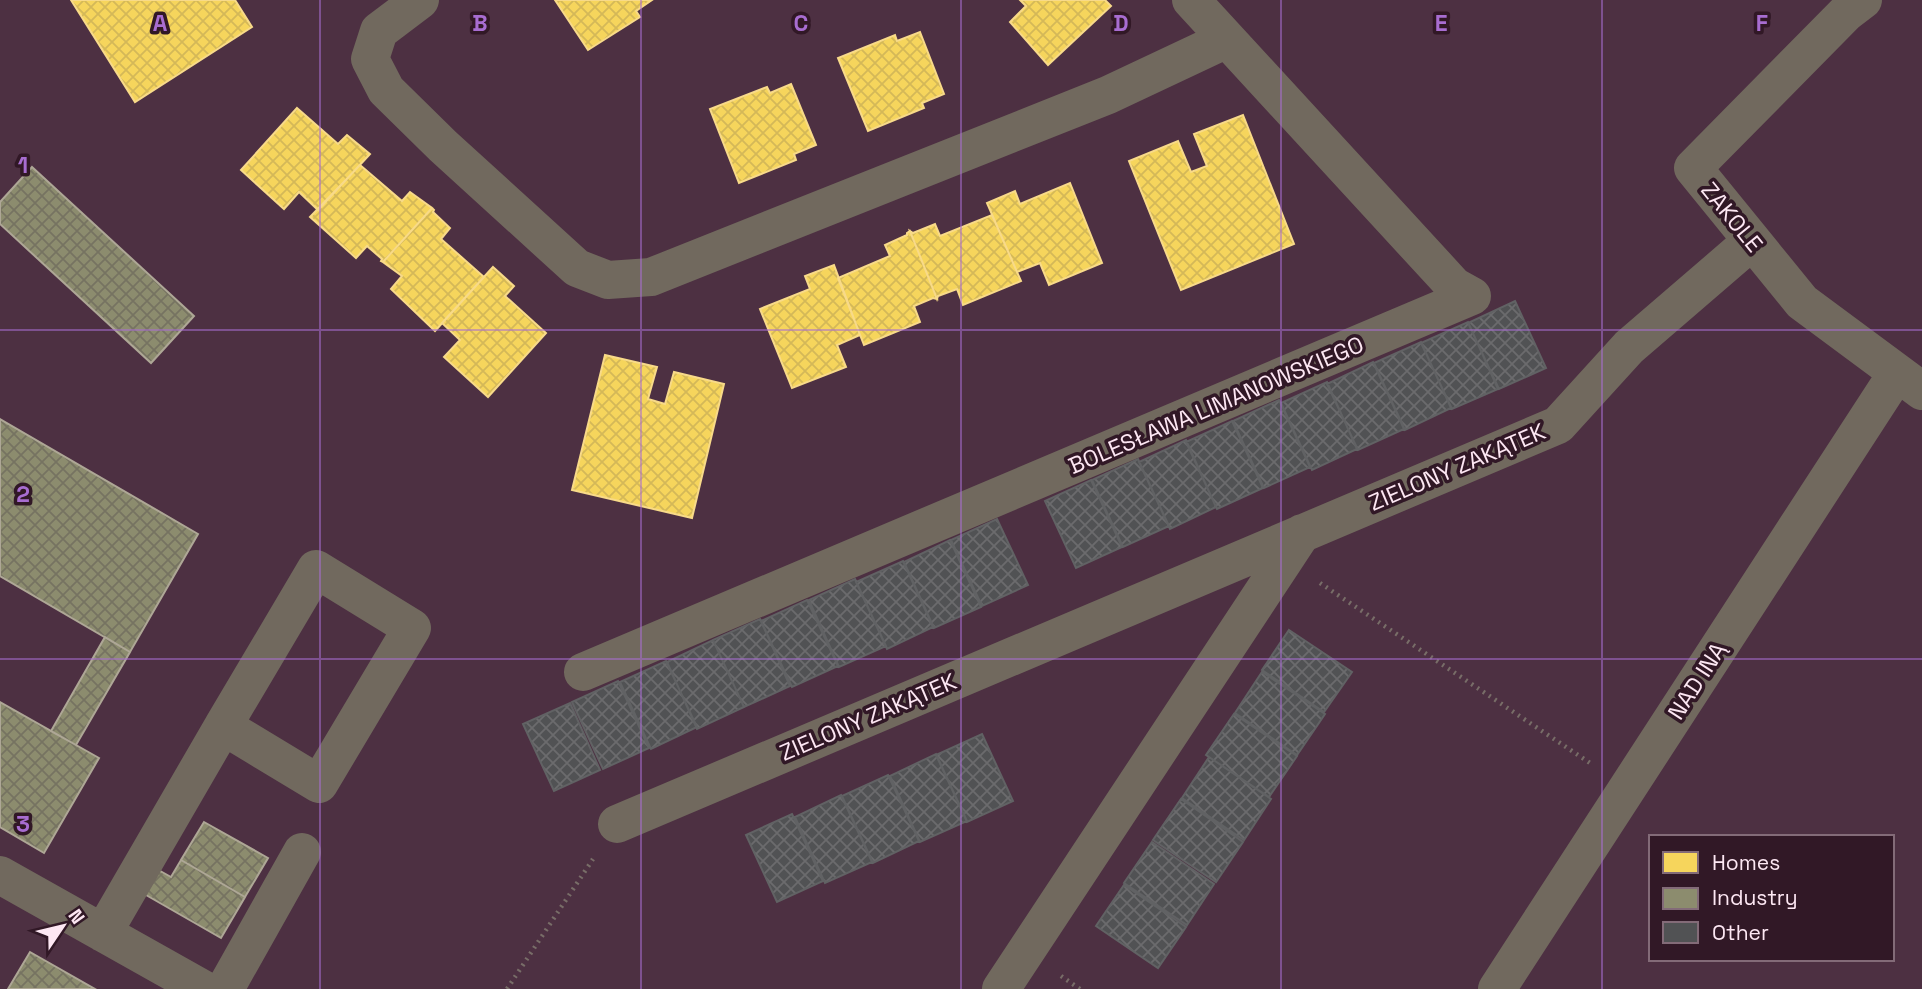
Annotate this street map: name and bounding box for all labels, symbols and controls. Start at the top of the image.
text: A [153,8,168,38]
text: B [472,8,488,38]
text: C [794,8,808,38]
text: D [1113,8,1129,38]
text: E [1435,8,1447,38]
text: F [1756,8,1768,38]
text: 1 [18,150,28,180]
street label: ZAKOLE [1695,176,1769,258]
street label: BOLESŁAWA LIMANOWSKIEGO [1064,329,1368,481]
street label: ZIELONY ZAKĄTEK [1364,416,1550,518]
text: 2 [16,479,30,509]
street label: NAD INĄ [1661,636,1733,725]
street label: ZIELONY ZAKĄTEK [775,666,961,768]
text: 3 [16,809,30,839]
legend [1649,835,1894,961]
text: Homes [1712,849,1780,876]
text: Industry [1712,884,1798,911]
north arrow [28,891,98,961]
text: N [63,904,90,929]
text: Other [1712,919,1769,946]

